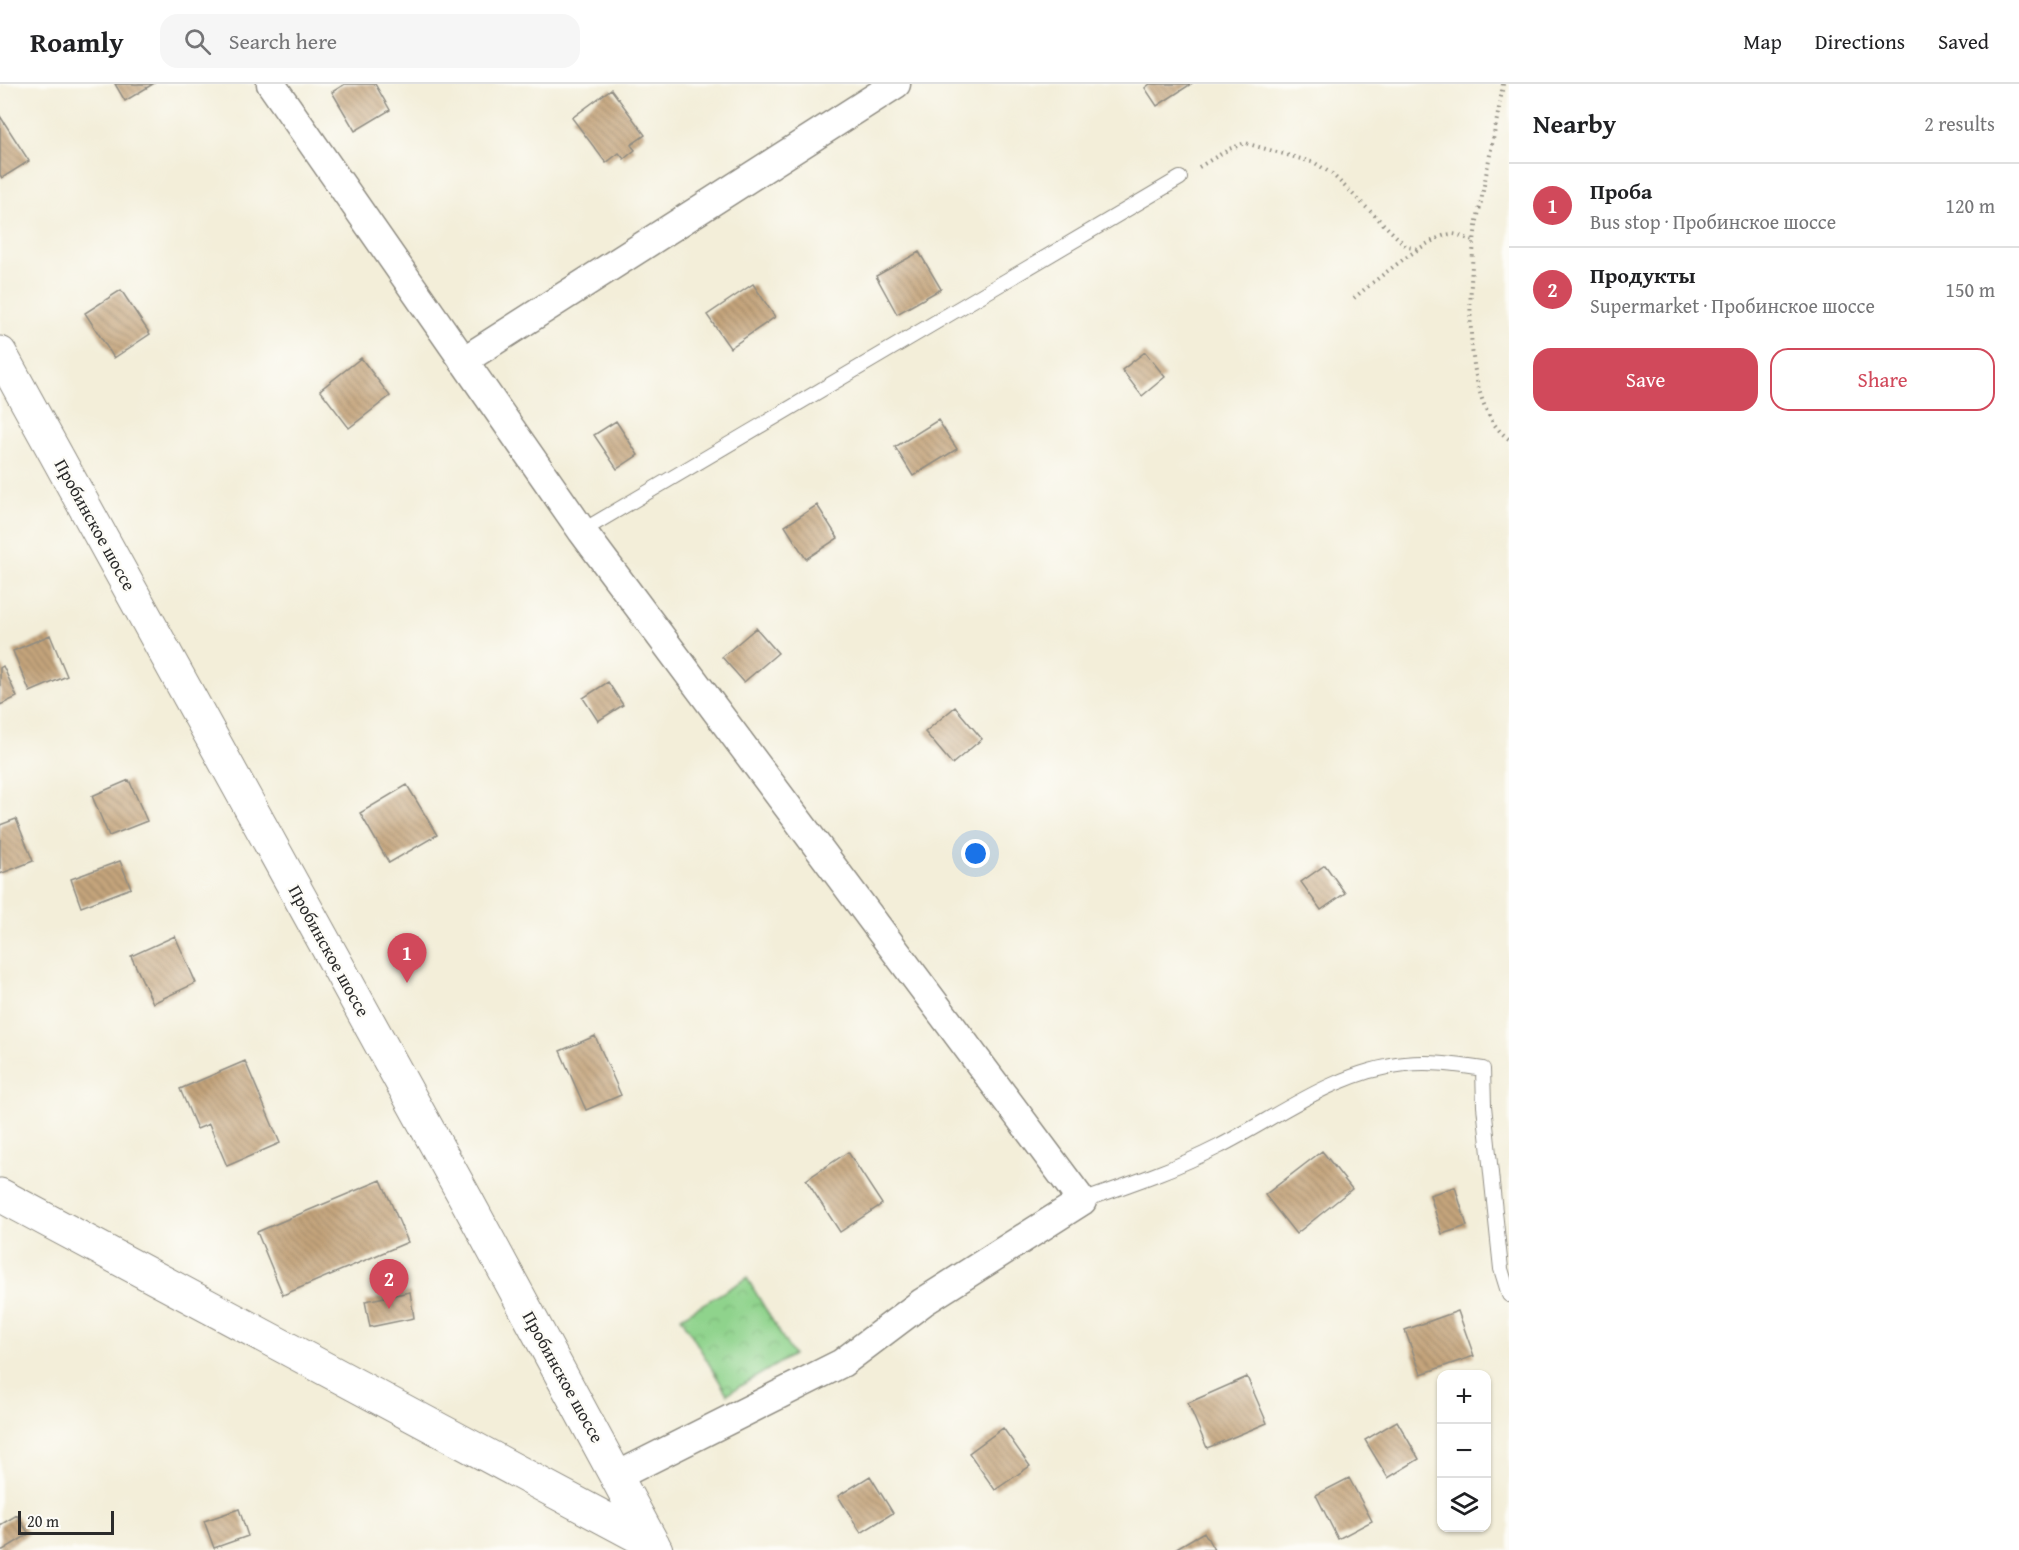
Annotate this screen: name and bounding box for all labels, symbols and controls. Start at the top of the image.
search box [160,14,580,68]
text: Roamly [30,21,124,62]
icon: search [181,25,214,58]
text: Search here [229,25,337,57]
text: Map [1743,26,1782,57]
text: Directions [1815,26,1905,57]
text: Saved [1938,26,1989,57]
text: Nearby [1533,104,1616,143]
text: 2 results [1924,109,1995,138]
text: Проба [1590,175,1652,207]
text: 1 [1547,191,1558,220]
text: 120 m [1945,191,1995,220]
text: Bus stop · Пробинское шоссе [1590,207,1836,236]
text: Продукты [1590,259,1696,291]
text: 2 [1547,275,1558,304]
text: 150 m [1945,275,1995,304]
text: Supermarket · Пробинское шоссе [1590,291,1875,320]
button: Save [1533,348,1758,411]
button: Share [1770,348,1995,411]
street label: Пробинское шоссе [48,454,143,596]
your location [961,839,990,868]
street label: Пробинское шоссе [282,880,377,1022]
pin: 1 [388,934,426,983]
pin: 2 [370,1260,408,1309]
street label: Пробинское шоссе [516,1306,611,1448]
map controls [1437,1370,1491,1532]
button: + [1437,1370,1491,1424]
button: − [1437,1424,1491,1478]
button: layers [1437,1478,1491,1532]
scale bar [18,1508,114,1536]
text: 20 m [27,1509,59,1533]

